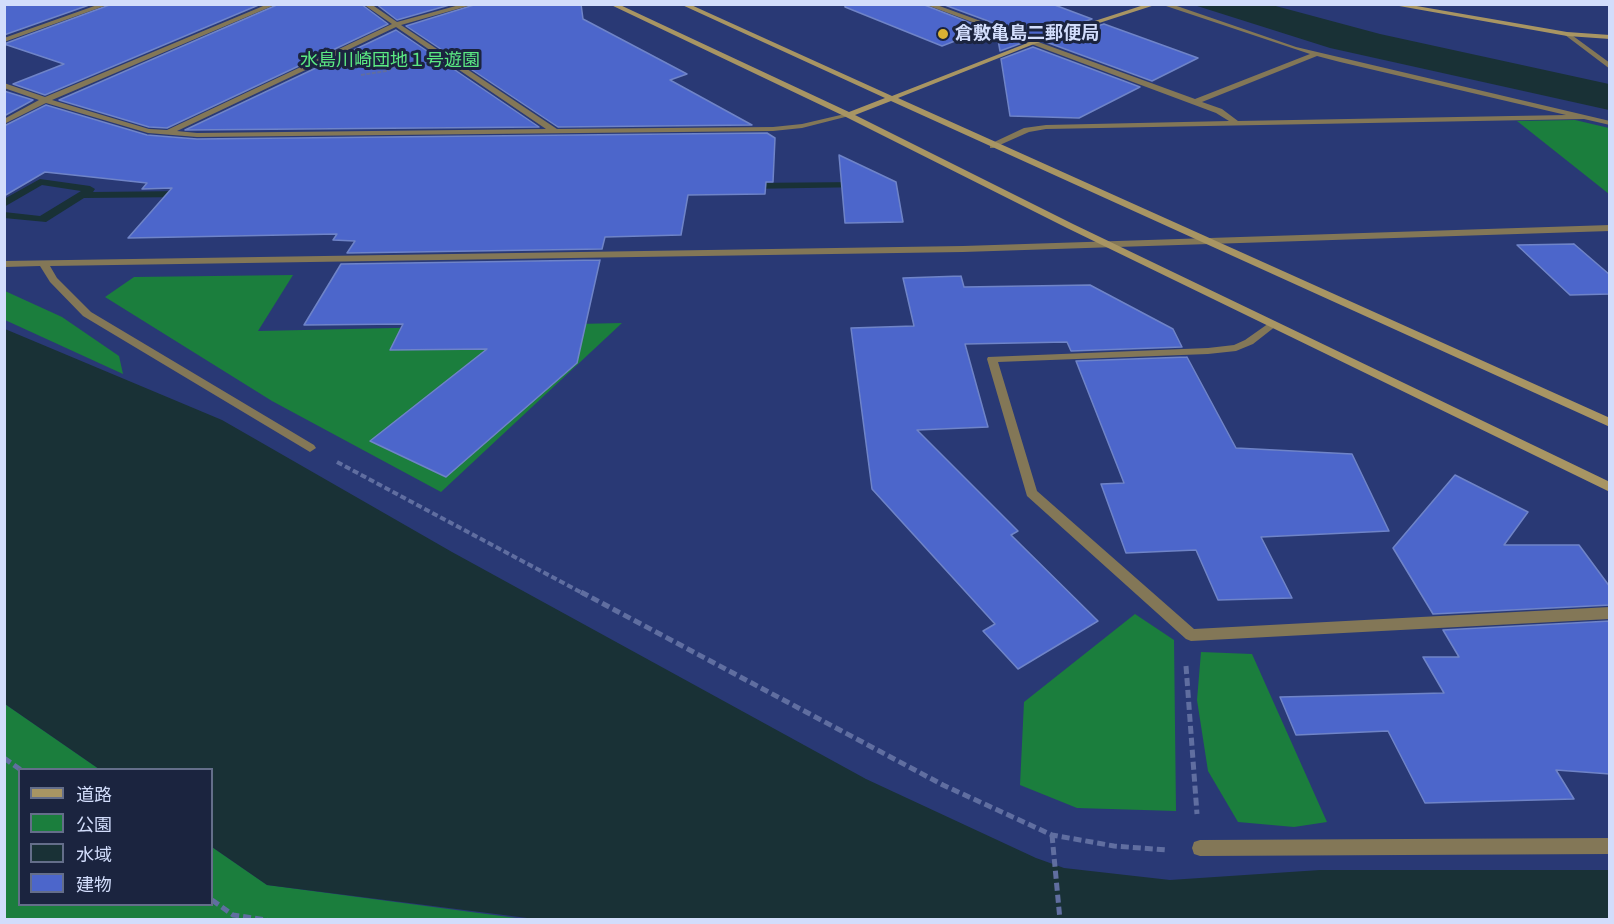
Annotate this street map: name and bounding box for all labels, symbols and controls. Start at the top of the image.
place label: 倉敷亀島二郵便局 [955,23,1099,45]
marker: 倉敷亀島二郵便局 [936,27,950,41]
park label: 水島川崎団地１号遊園 [300,50,480,72]
legend [18,768,213,906]
text: 道路 [76,783,112,806]
text: 公園 [76,813,112,836]
text: 水域 [76,843,112,866]
text: 建物 [76,873,112,896]

